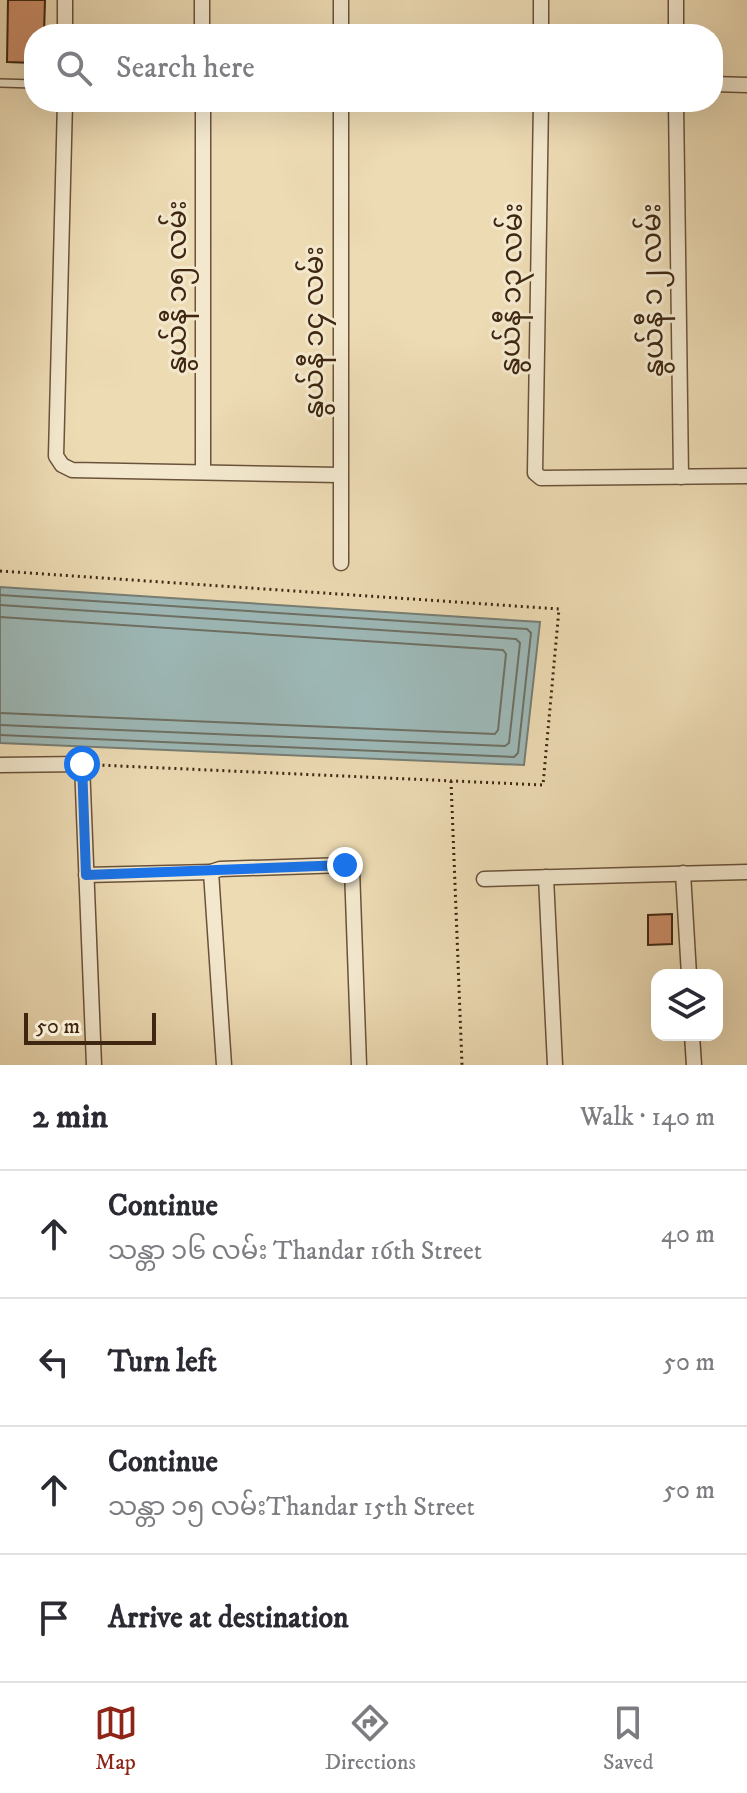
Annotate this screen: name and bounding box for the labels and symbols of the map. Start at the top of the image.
street label: နွယ်နီ ၁၅ လမ်း [158,200,199,374]
street label: နွယ်နီ ၁၃ လမ်း [491,203,535,375]
street label: နွယ်နီ ၁၂ လမ်း [632,203,676,377]
street label: နွယ်နီ ၁၄ လမ်း [295,246,336,418]
route start [64,746,100,782]
route end [327,847,363,883]
scale bar [24,1009,156,1045]

